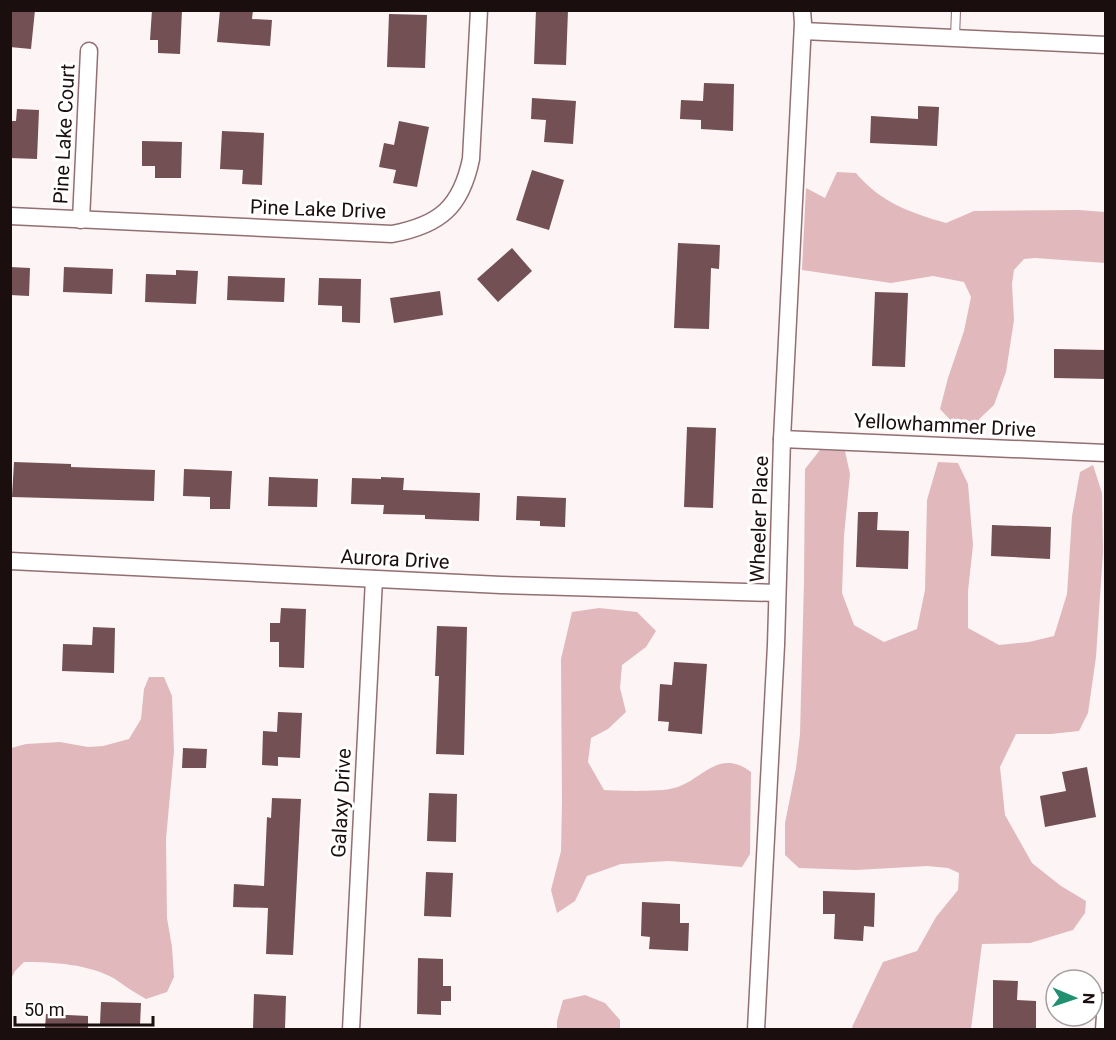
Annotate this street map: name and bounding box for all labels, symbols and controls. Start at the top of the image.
street label: Pine Lake Court [48,63,80,205]
street label: Pine Lake Drive [250,195,386,223]
street label: Yellowhammer Drive [853,408,1037,442]
street label: Wheeler Place [745,455,773,583]
street label: Aurora Drive [340,544,450,574]
street label: Galaxy Drive [326,748,356,858]
north arrow [1044,968,1104,1028]
scale bar [15,989,153,1027]
text: N [1079,993,1098,1004]
text: 50 m [24,999,64,1020]

